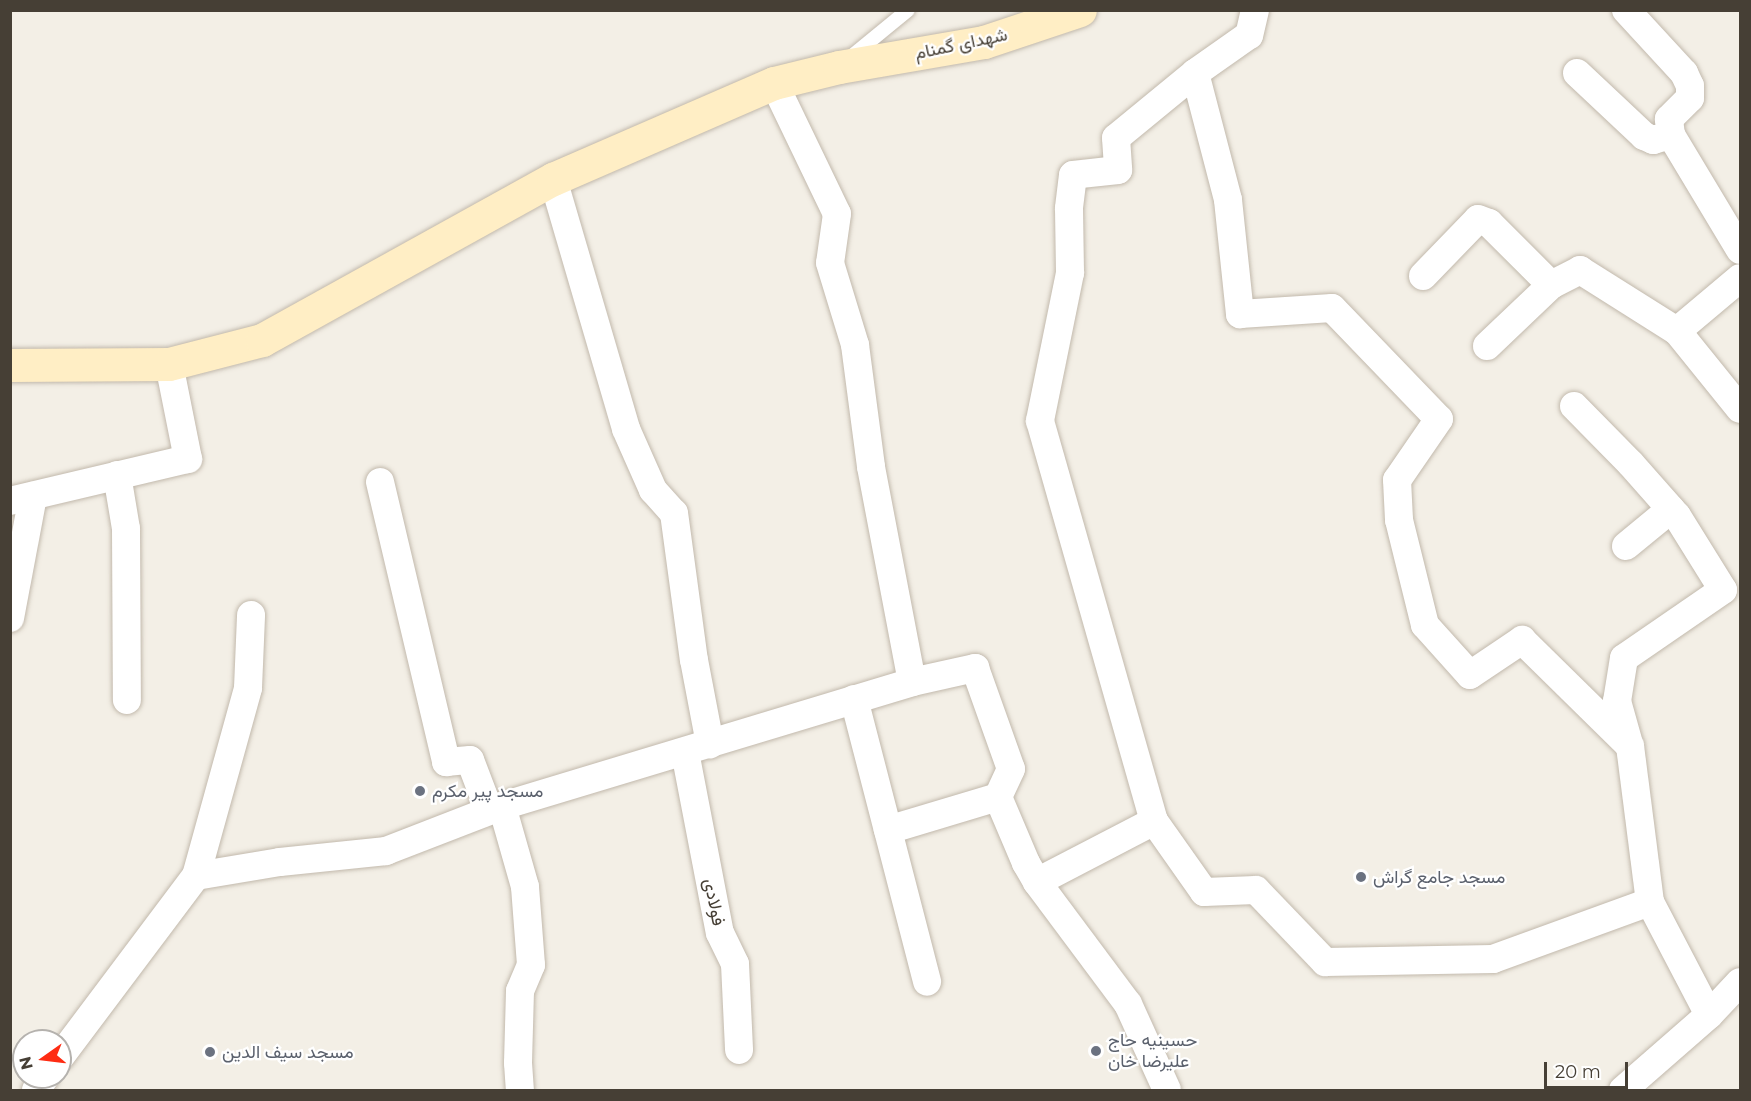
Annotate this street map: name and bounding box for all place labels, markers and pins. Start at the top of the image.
place label: مسجد پیر مکرم [432,780,543,802]
marker: مسجد پیر مکرم [413,784,427,798]
place label: مسجد جامع گراش [1373,866,1505,888]
marker: مسجد جامع گراش [1354,870,1368,884]
place label: حسینیه حاج علیرضا خان [1108,1030,1197,1072]
place label: مسجد سیف الدین [222,1041,354,1063]
marker: حسینیه حاج علیرضا خان [1089,1044,1103,1058]
marker: مسجد سیف الدین [203,1045,217,1059]

